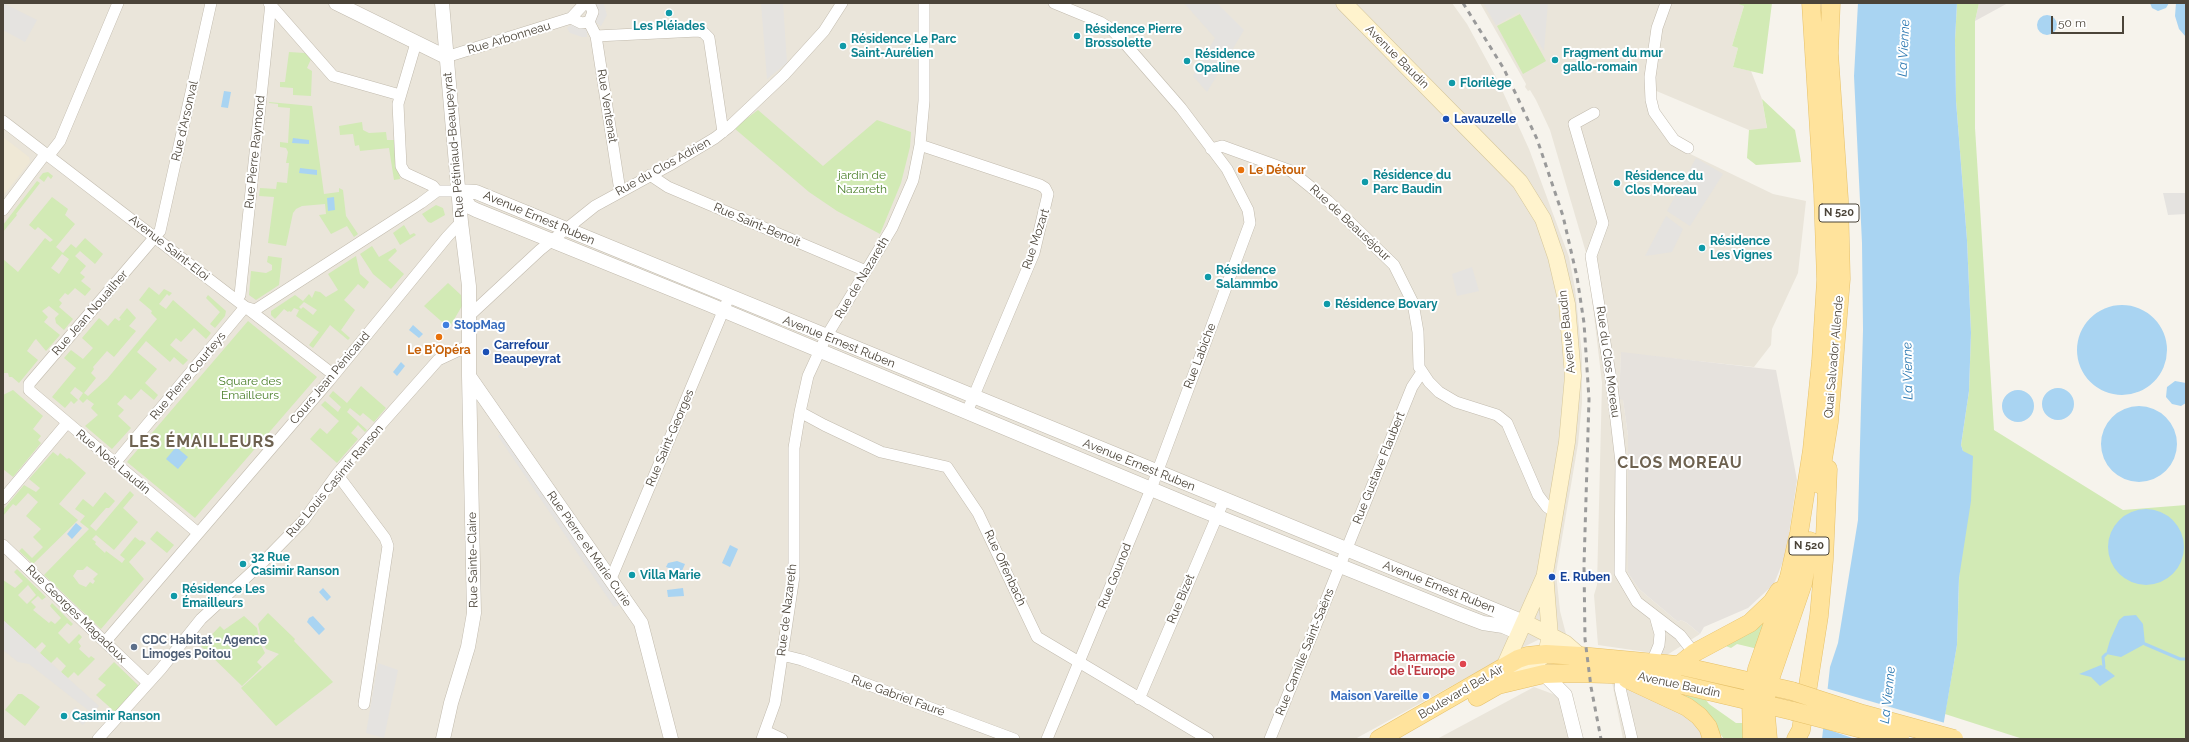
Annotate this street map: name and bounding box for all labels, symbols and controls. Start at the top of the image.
marker: Les Pléiades [664,8,674,18]
scale bar [2053,8,2126,34]
text: 50 m [2058,16,2086,30]
street label: Rue Arbonneau [466,18,552,58]
place label: Les Pléiades [633,19,705,33]
water label: La Vienne [1895,19,1913,77]
place label: Résidence Pierre Brossolette [1085,22,1182,50]
street label: Avenue Baudin [1362,22,1432,92]
marker: Résidence Pierre Brossolette [1072,31,1082,41]
place label: Résidence Le Parc Saint-Aurélien [851,32,957,60]
marker: Résidence Le Parc Saint-Aurélien [838,41,848,51]
place label: Fragment du mur gallo-romain [1563,46,1663,74]
place label: Résidence Opaline [1195,47,1255,75]
marker: Fragment du mur gallo-romain [1550,55,1560,65]
marker: Résidence Opaline [1182,56,1192,66]
street label: Rue Ventenat [594,68,620,144]
street label: Rue Pétiniaud-Beaupeyrat [440,72,468,218]
place label: Florilège [1460,76,1511,90]
marker: Florilège [1447,78,1457,88]
street label: Rue d'Arsonval [169,79,201,163]
street label: Rue Pierre Raymond [242,95,268,209]
place label: Lavauzelle [1454,112,1516,126]
marker: Lavauzelle [1441,114,1451,124]
street label: Rue du Clos Adrien [613,135,713,199]
place label: Le Détour [1249,163,1306,177]
marker: Le Détour [1236,165,1246,175]
park label: jardin de Nazareth [837,168,887,196]
place label: Résidence du Parc Baudin [1373,168,1451,196]
place label: Résidence du Clos Moreau [1625,169,1703,197]
marker: Résidence du Parc Baudin [1360,177,1370,187]
marker: Résidence du Clos Moreau [1612,178,1622,188]
street label: Rue de Beauséjour [1307,182,1393,264]
street label: Avenue Ernest Ruben [481,188,597,248]
street label: Rue Saint-Benoit [711,200,803,250]
road number: N 520 [1819,204,1859,222]
street label: Rue Mozart [1019,207,1053,271]
street label: Avenue Saint-Eloi [126,212,212,284]
place label: Résidence Les Vignes [1710,234,1772,262]
street label: Rue de Nazareth [832,235,892,321]
marker: Résidence Les Vignes [1697,243,1707,253]
place label: Résidence Salammbo [1216,263,1278,291]
street label: Rue Jean Nouailher [49,267,131,359]
marker: Résidence Salammbo [1203,272,1213,282]
street label: Avenue Baudin [1555,290,1579,374]
street label: Quai Salvador Allende [1821,295,1847,419]
place label: Résidence Bovary [1335,297,1438,311]
marker: Résidence Bovary [1322,299,1332,309]
street label: Rue du Clos Moreau [1593,305,1623,419]
street label: Avenue Ernest Ruben [781,313,897,371]
place label: StopMag [454,318,505,332]
marker: StopMag [441,320,451,330]
street label: Rue Labiche [1181,321,1219,391]
street label: Rue Pierre Courteys [147,329,229,423]
street label: Cours Jean Pénicaud [287,329,373,427]
marker: Le B'Opéra [434,332,444,342]
place label: Carrefour Beaupeyrat [494,338,561,366]
water label: La Vienne [1900,342,1916,400]
place label: Le B'Opéra [407,343,471,357]
marker: Carrefour Beaupeyrat [481,347,491,357]
park label: Square des Émailleurs [219,374,281,402]
street label: Rue Saint-Georges [643,387,697,489]
street label: Rue Gustave Flaubert [1350,410,1408,526]
street label: Rue Louis Casimir Ranson [284,422,386,540]
street label: Rue Noël Laudin [73,427,153,497]
district label: LES ÉMAILLEURS [129,432,275,452]
street label: Avenue Ernest Ruben [1081,436,1197,494]
district label: CLOS MOREAU [1617,453,1743,473]
street label: Rue Pierre et Marie Curie [544,488,634,610]
street label: Rue Sainte-Claire [465,512,481,608]
street label: Rue Offenbach [981,528,1029,608]
road number: N 520 [1789,537,1829,555]
street label: Rue Gounod [1095,541,1135,611]
place label: 32 Rue Casimir Ranson [251,550,339,578]
street label: Avenue Ernest Ruben [1381,558,1497,616]
marker: 32 Rue Casimir Ranson [238,559,248,569]
street label: Rue Georges Magadoux [23,562,129,666]
street label: Rue de Nazareth [774,563,800,657]
place label: Villa Marie [640,568,701,582]
marker: Villa Marie [627,570,637,580]
place label: E. Ruben [1560,570,1610,584]
street label: Rue Bizet [1164,572,1198,626]
marker: E. Ruben [1547,572,1557,582]
place label: Résidence Les Émailleurs [182,582,265,610]
street label: Rue Camille Saint-Saëns [1273,586,1337,718]
marker: Résidence Les Émailleurs [169,591,179,601]
place label: CDC Habitat - Agence Limoges Poitou [142,633,267,661]
marker: CDC Habitat - Agence Limoges Poitou [129,642,139,652]
place label: Pharmacie de l'Europe [1390,650,1455,678]
marker: Pharmacie de l'Europe [1458,659,1468,669]
street label: Boulevard Bel Air [1416,662,1506,722]
water label: La Vienne [1877,666,1899,724]
street label: Avenue Baudin [1636,669,1722,701]
street label: Rue Gabriel Fauré [849,672,947,720]
place label: Maison Vareille [1330,689,1418,703]
marker: Maison Vareille [1421,691,1431,701]
place label: Casimir Ranson [72,709,160,723]
marker: Casimir Ranson [59,711,69,721]

